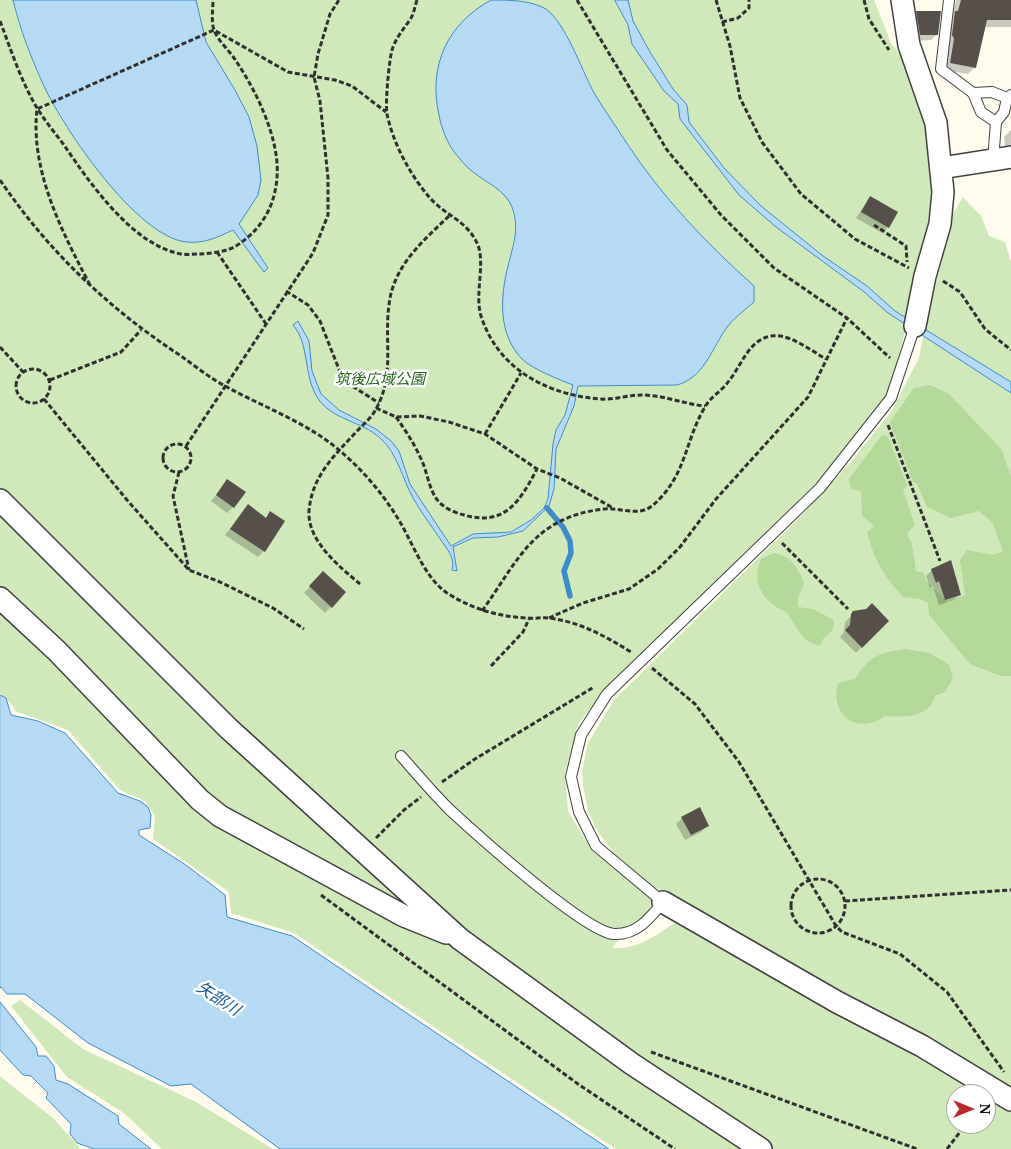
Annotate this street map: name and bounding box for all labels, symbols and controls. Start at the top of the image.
park label: 筑後広域公園 [335,371,425,389]
water label: 矢部川 [193,978,243,1020]
north arrow [946,1084,996,1134]
text: N [976,1103,995,1115]

